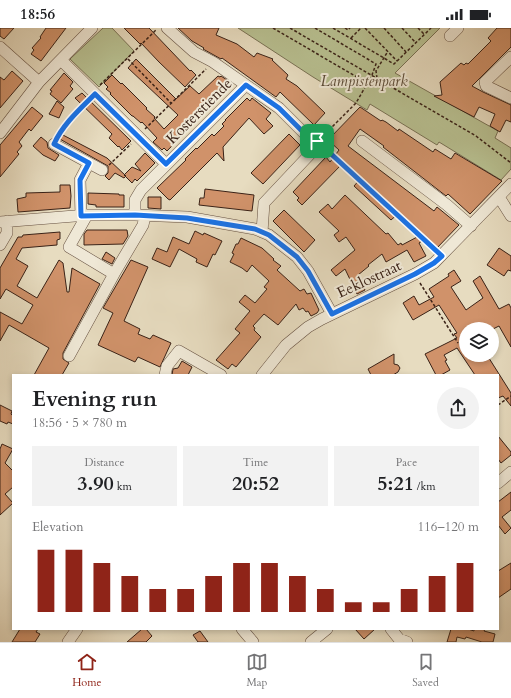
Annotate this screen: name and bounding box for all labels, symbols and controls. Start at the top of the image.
text: 18:56 [20,4,55,24]
park label: Lampistenpark [320,71,408,91]
street label: Kosterstiende [162,74,236,148]
pin [300,124,334,158]
icon: arrive [306,130,328,152]
street label: Eeklostraat [334,255,405,303]
map controls [459,322,499,362]
button: layers [459,322,499,362]
text: Evening run [32,384,157,414]
button: share [437,387,479,429]
text: 18:56 · 5 × 780 m [32,414,127,432]
text: Distance [84,455,125,470]
text: Time [243,455,268,470]
text: Pace [396,455,417,470]
text: 3.90 [77,470,114,497]
text: 20:52 [232,470,279,497]
text: 5:21 [377,470,414,497]
text: km [114,479,132,494]
text: /km [414,479,436,494]
text: Elevation [32,518,84,536]
text: 116–120 m [417,518,479,536]
tab: Home [72,651,102,690]
tab: Map [246,651,268,690]
tab: Saved [412,651,439,690]

